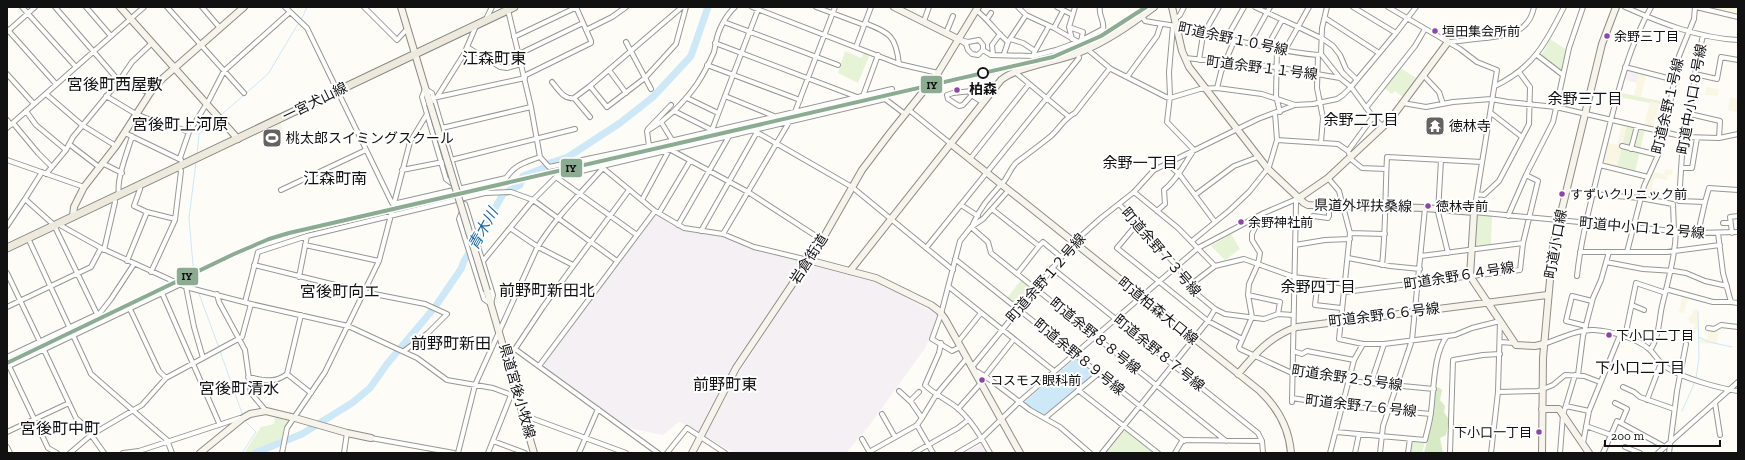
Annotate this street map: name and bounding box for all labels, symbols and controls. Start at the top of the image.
street label: 町道余野１０号線 [1176,19,1290,59]
place label: 垣田集会所前 [1442,24,1520,39]
marker: 垣田集会所前 [1430,26,1440,36]
place label: 余野三丁目 [1614,29,1679,44]
marker: 余野三丁目 [1602,31,1612,41]
street label: 町道中小口８号線 [1674,42,1710,156]
district label: 江森町東 [462,49,526,68]
street label: 町道余野１１号線 [1205,53,1319,83]
street label: 町道余野１号線 [1649,56,1687,156]
marker: 柏森 [977,67,989,79]
district label: 宮後町西屋敷 [67,75,163,94]
line badge: IY [920,75,943,94]
street label: 一宮犬山線 [280,79,350,125]
text: IY [927,79,937,92]
place label: 柏森 [969,81,997,98]
unlabelled marker [952,85,962,95]
district label: 余野三丁目 [1547,90,1623,108]
district label: 余野二丁目 [1323,111,1399,129]
district label: 宮後町上河原 [132,115,228,134]
temple icon: 徳林寺 [1424,115,1446,137]
place label: 徳林寺 [1449,118,1491,135]
sports icon: 桃太郎スイミングスクール [261,127,283,149]
place label: 桃太郎スイミングスクール [286,130,454,147]
district label: 余野一丁目 [1102,154,1178,172]
line badge: IY [560,158,583,178]
text: IY [566,162,576,175]
district label: 江森町南 [303,169,367,188]
place label: すずいクリニック前 [1570,187,1687,202]
marker: すずいクリニック前 [1557,189,1567,199]
street label: 県道外坪扶桑線 [1314,197,1412,215]
place label: 徳林寺前 [1436,199,1488,214]
marker: 徳林寺前 [1423,201,1433,211]
water label: 青木川 [464,203,503,253]
street label: 町道余野７３号線 [1118,204,1204,300]
street label: 町道小口線 [1542,208,1570,280]
street label: 町道中小口１２号線 [1578,214,1706,242]
place label: 余野神社前 [1248,215,1313,230]
marker: 余野神社前 [1236,217,1246,227]
street label: 町道余野１２号線 [1003,230,1089,326]
street label: 岩倉街道 [787,231,831,287]
street label: 町道余野６４号線 [1402,259,1516,293]
line badge: IY [176,267,199,286]
text: IY [182,270,192,283]
street label: 町道柏森大口線 [1115,274,1201,348]
district label: 余野四丁目 [1280,278,1356,296]
district label: 前野町新田北 [499,281,595,300]
district label: 宮後町向エ [300,282,380,301]
street label: 町道余野８８号線 [1046,294,1144,378]
street label: 町道余野６６号線 [1327,300,1441,330]
street label: 町道余野８７号線 [1110,311,1208,395]
street label: 町道余野８９号線 [1030,315,1128,399]
place label: 下小口二丁目 [1616,328,1694,343]
marker: 下小口二丁目 [1604,330,1614,340]
district label: 前野町新田 [411,334,491,353]
street label: 県道宮後小牧線 [495,342,539,440]
district label: 下小口二丁目 [1595,359,1685,377]
street label: 町道余野２５号線 [1290,362,1404,394]
place label: コスモス眼科前 [990,373,1081,388]
district label: 前野町東 [693,375,757,394]
marker: コスモス眼科前 [977,375,987,385]
district label: 宮後町清水 [199,379,279,398]
street label: 町道余野７６号線 [1304,392,1418,420]
district label: 宮後町中町 [20,419,100,438]
scale bar [1605,422,1720,448]
place label: 下小口一丁目 [1454,425,1532,440]
marker: 下小口一丁目 [1534,427,1544,437]
text: 200 m [1611,429,1645,443]

